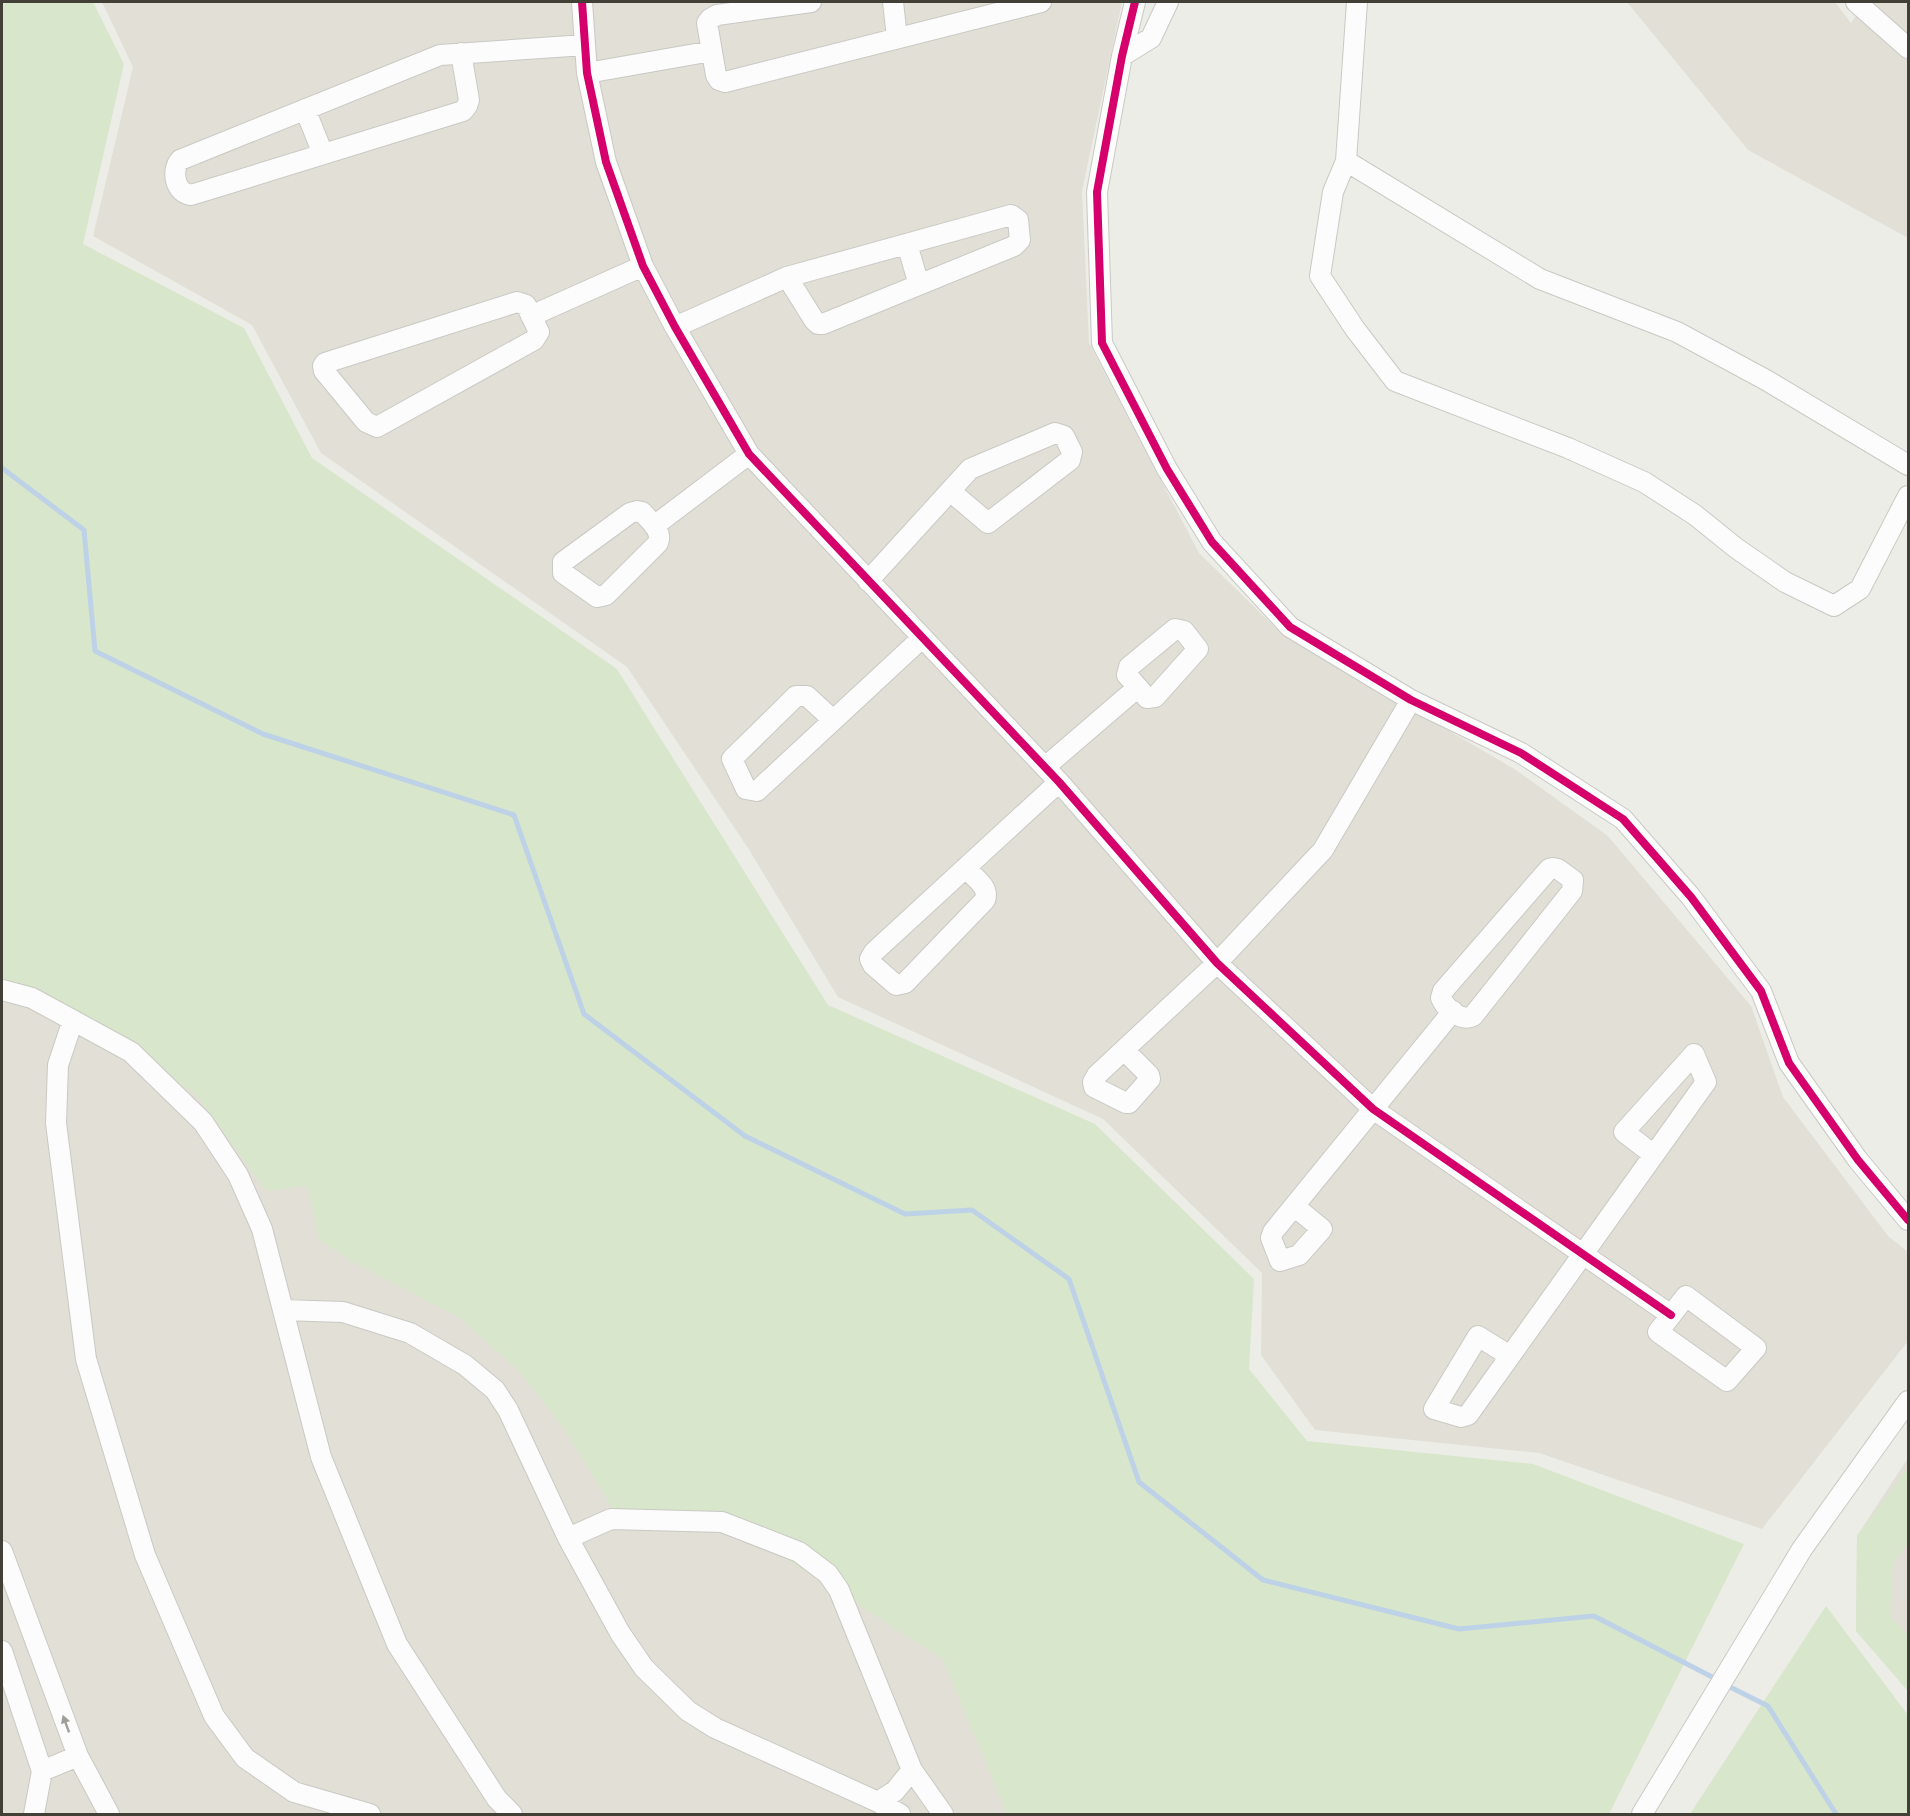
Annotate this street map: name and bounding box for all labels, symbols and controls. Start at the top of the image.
one-way arrow [61,1715,70,1733]

